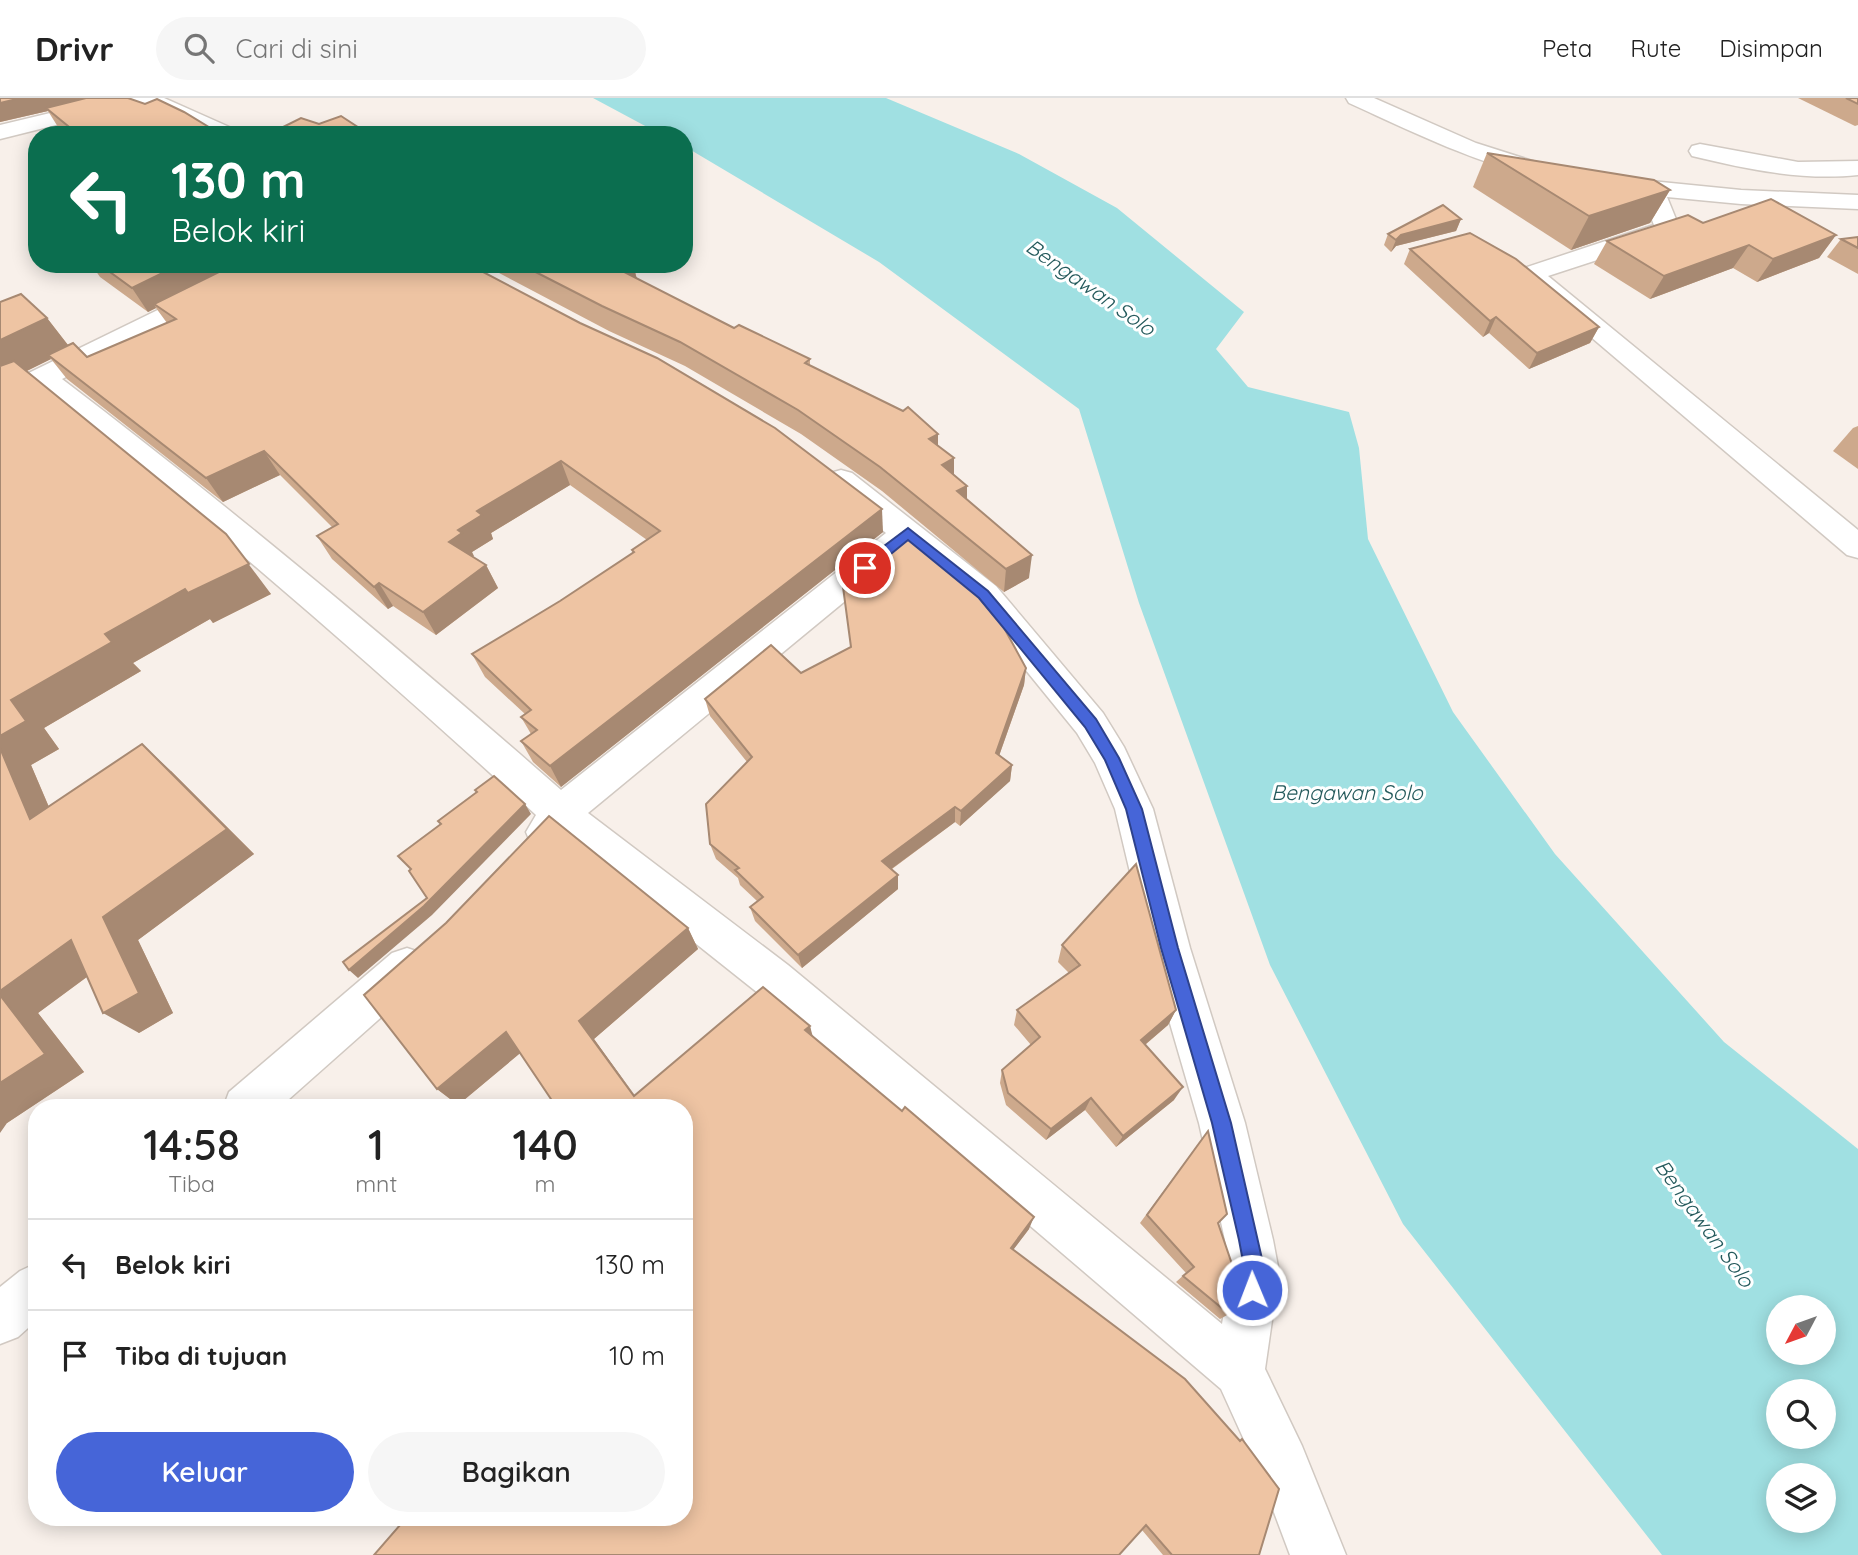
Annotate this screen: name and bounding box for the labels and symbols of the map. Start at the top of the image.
water label: Bengawan Solo [1021,233,1162,342]
pin [835,538,895,598]
water label: Bengawan Solo [1271,779,1424,805]
water label: Bengawan Solo [1650,1154,1761,1293]
position arrow [1215,1253,1289,1327]
north arrow [1766,1295,1836,1365]

